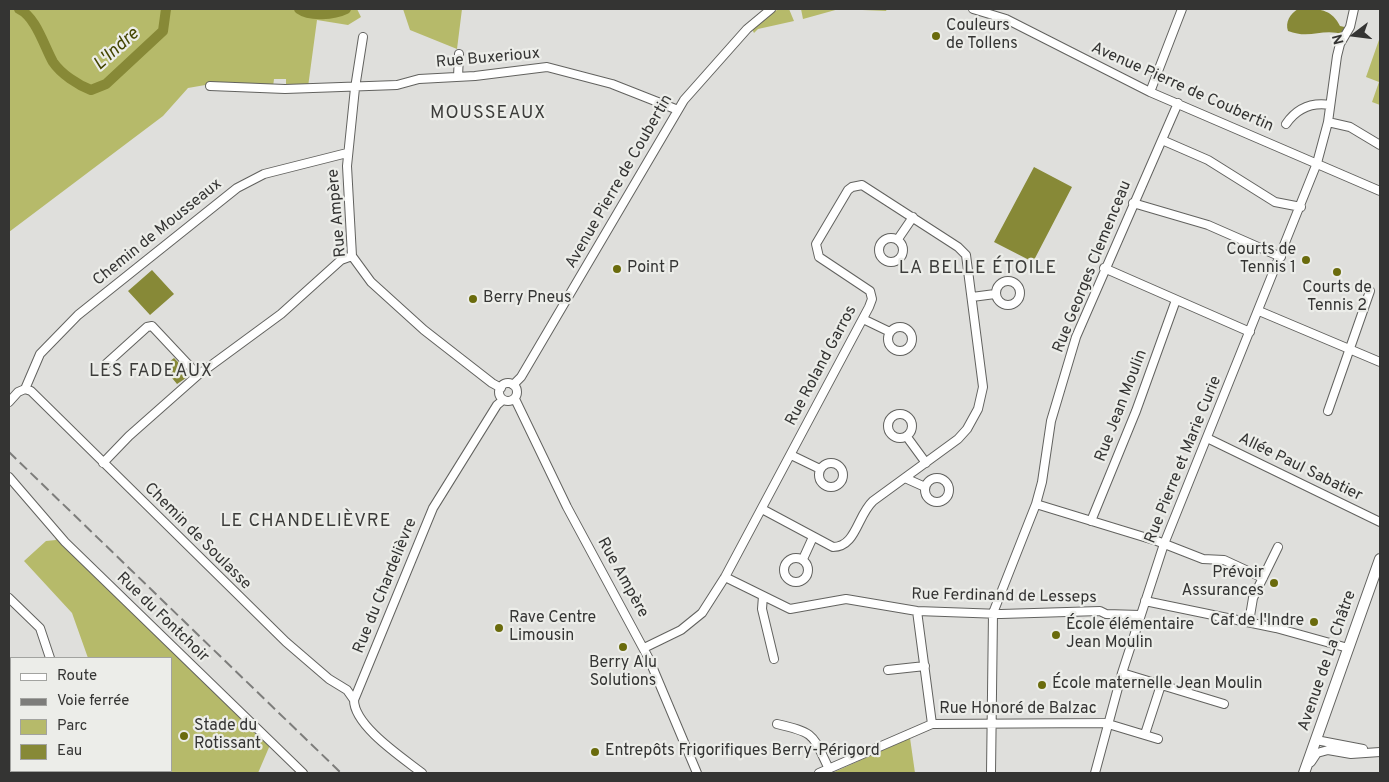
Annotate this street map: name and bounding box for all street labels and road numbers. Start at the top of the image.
street label: Avenue Pierre de Coubertin [1088,39,1276,137]
street label: Rue Buxerioux [435,45,541,73]
street label: Avenue Pierre de Coubertin [562,92,678,272]
street label: Rue Ampère [325,168,351,258]
street label: Chemin de Mousseaux [90,175,226,291]
street label: Rue Georges Clemenceau [1050,178,1136,356]
street label: Rue Roland Garros [782,303,862,429]
street label: Rue Jean Moulin [1092,347,1152,465]
street label: Rue Pierre et Marie Curie [1142,373,1226,547]
street label: Allée Paul Sabatier [1235,430,1365,506]
street label: Chemin de Soulasse [140,480,254,594]
street label: Rue du Chardelièvre [350,515,422,657]
street label: Rue Ampère [592,535,652,621]
street label: Rue du Fontchoir [112,569,212,667]
street label: Rue Ferdinand de Lesseps [911,586,1097,608]
street label: Avenue de La Châtre [1295,588,1361,734]
street label: Rue Honoré de Balzac [939,700,1097,720]

